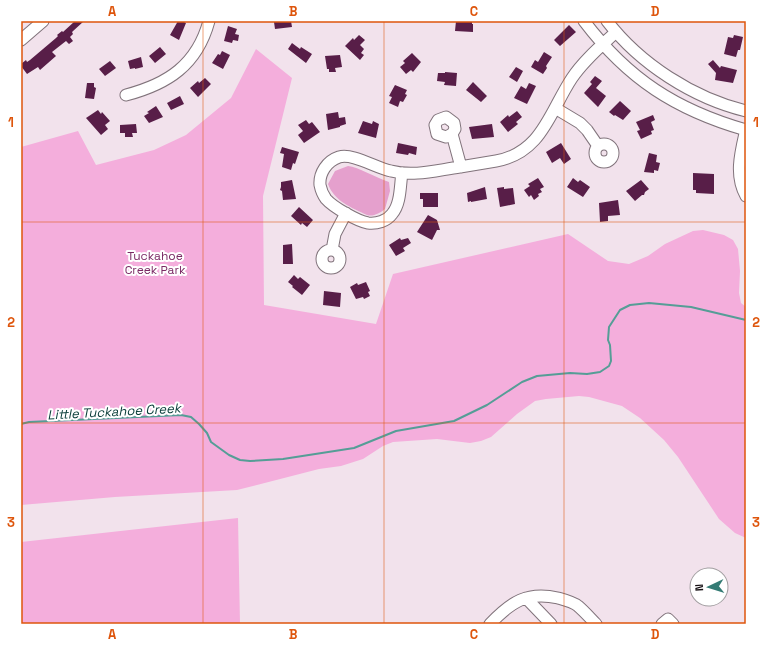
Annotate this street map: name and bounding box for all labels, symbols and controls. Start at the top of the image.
text: A [108,3,117,20]
text: B [289,3,298,20]
text: C [470,3,478,20]
text: D [651,3,660,20]
text: 1 [8,114,14,131]
text: 1 [753,114,759,131]
park label: Tuckahoe Creek Park [125,248,186,278]
text: 2 [7,314,15,331]
text: 2 [752,314,760,331]
water label: Little Tuckahoe Creek [47,399,183,423]
text: 3 [7,514,15,531]
text: 3 [752,514,760,531]
north arrow [689,567,729,607]
text: N [692,584,706,592]
text: A [108,626,117,643]
text: B [289,626,298,643]
text: C [470,626,478,643]
text: D [651,626,660,643]

